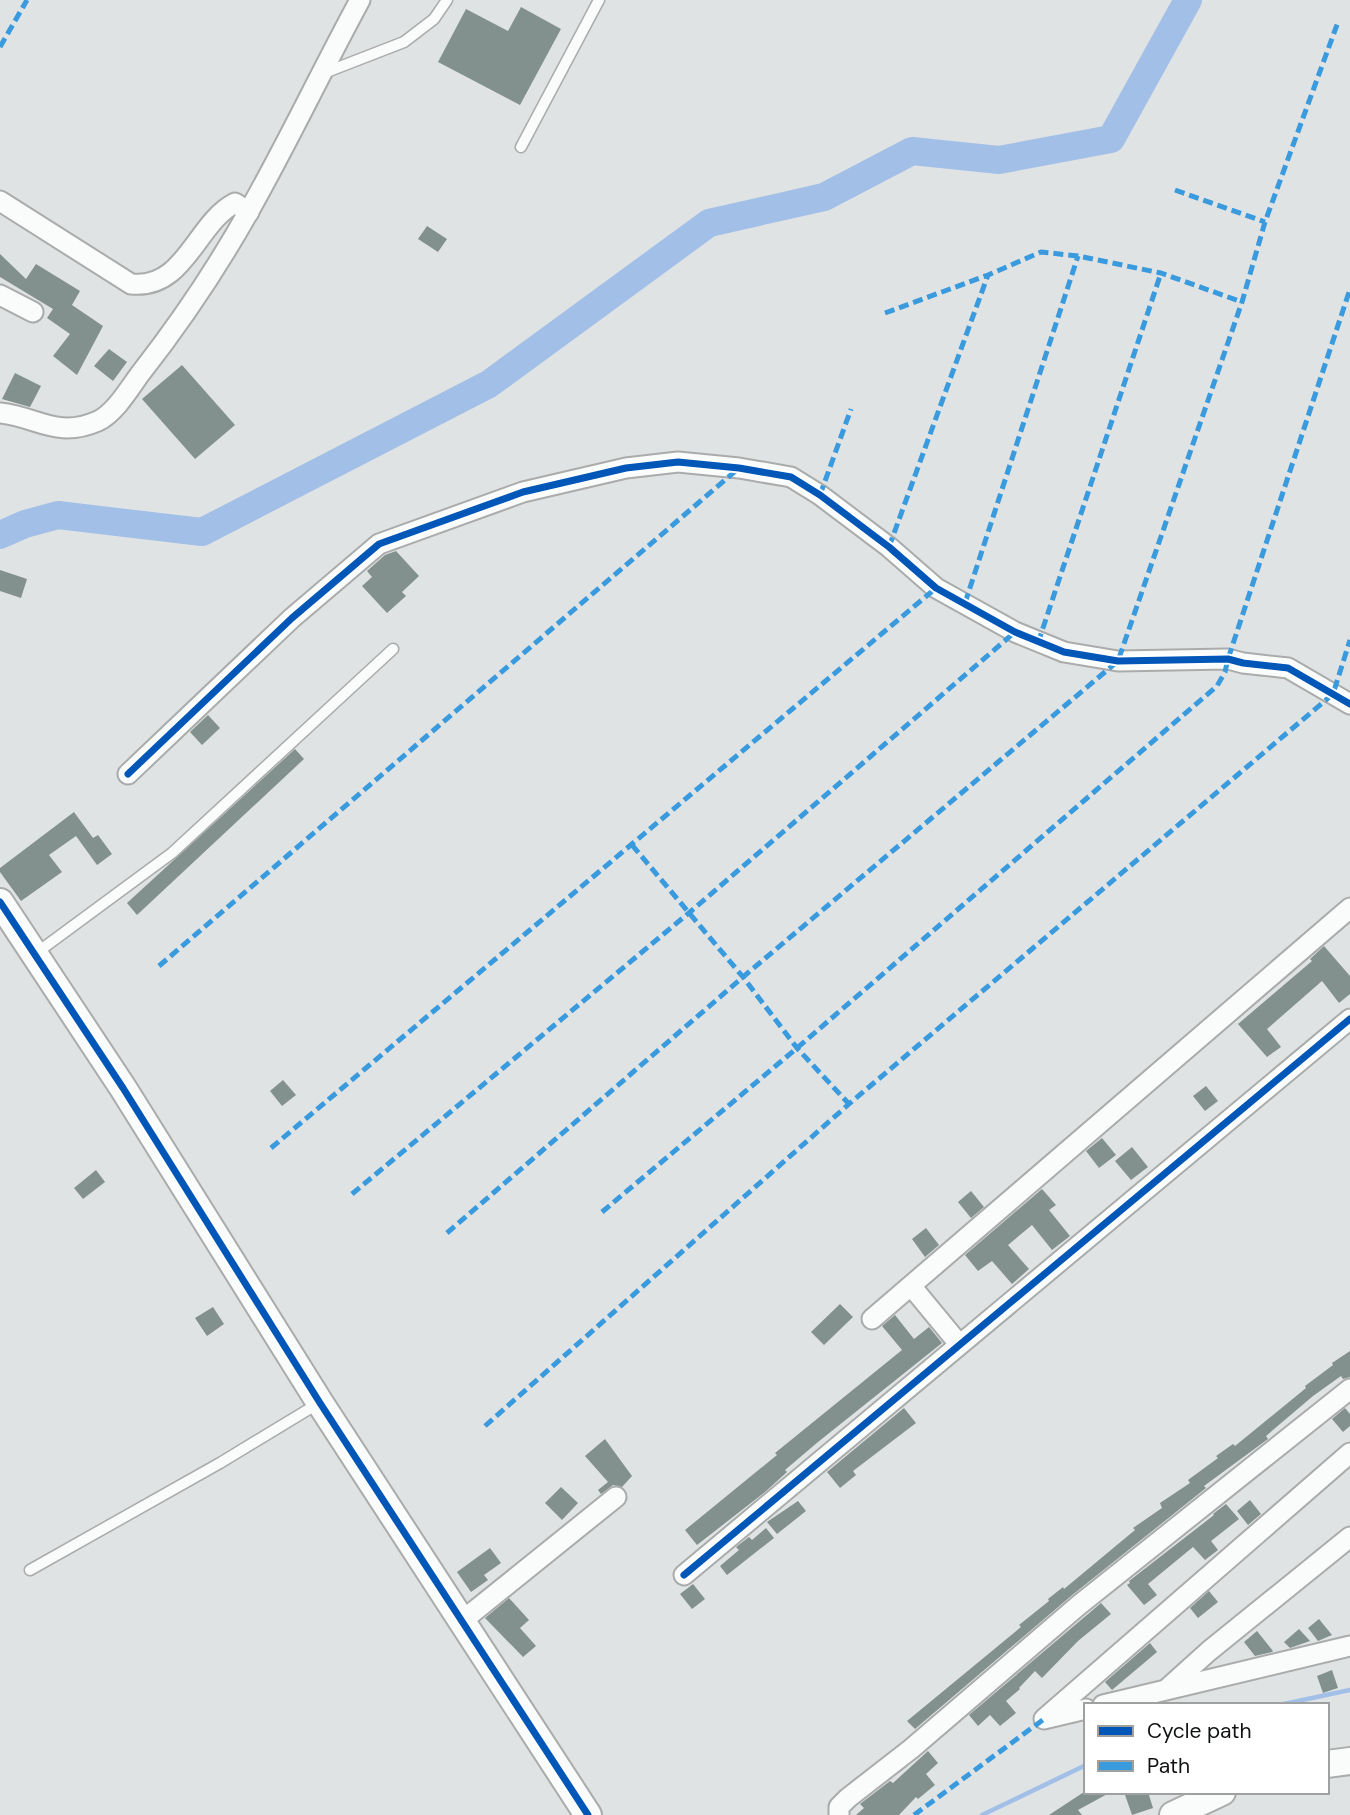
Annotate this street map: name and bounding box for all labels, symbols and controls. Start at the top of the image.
legend [1084,1703,1329,1794]
text: Cycle path [1147,1717,1252,1745]
text: Path [1147,1752,1190,1780]

